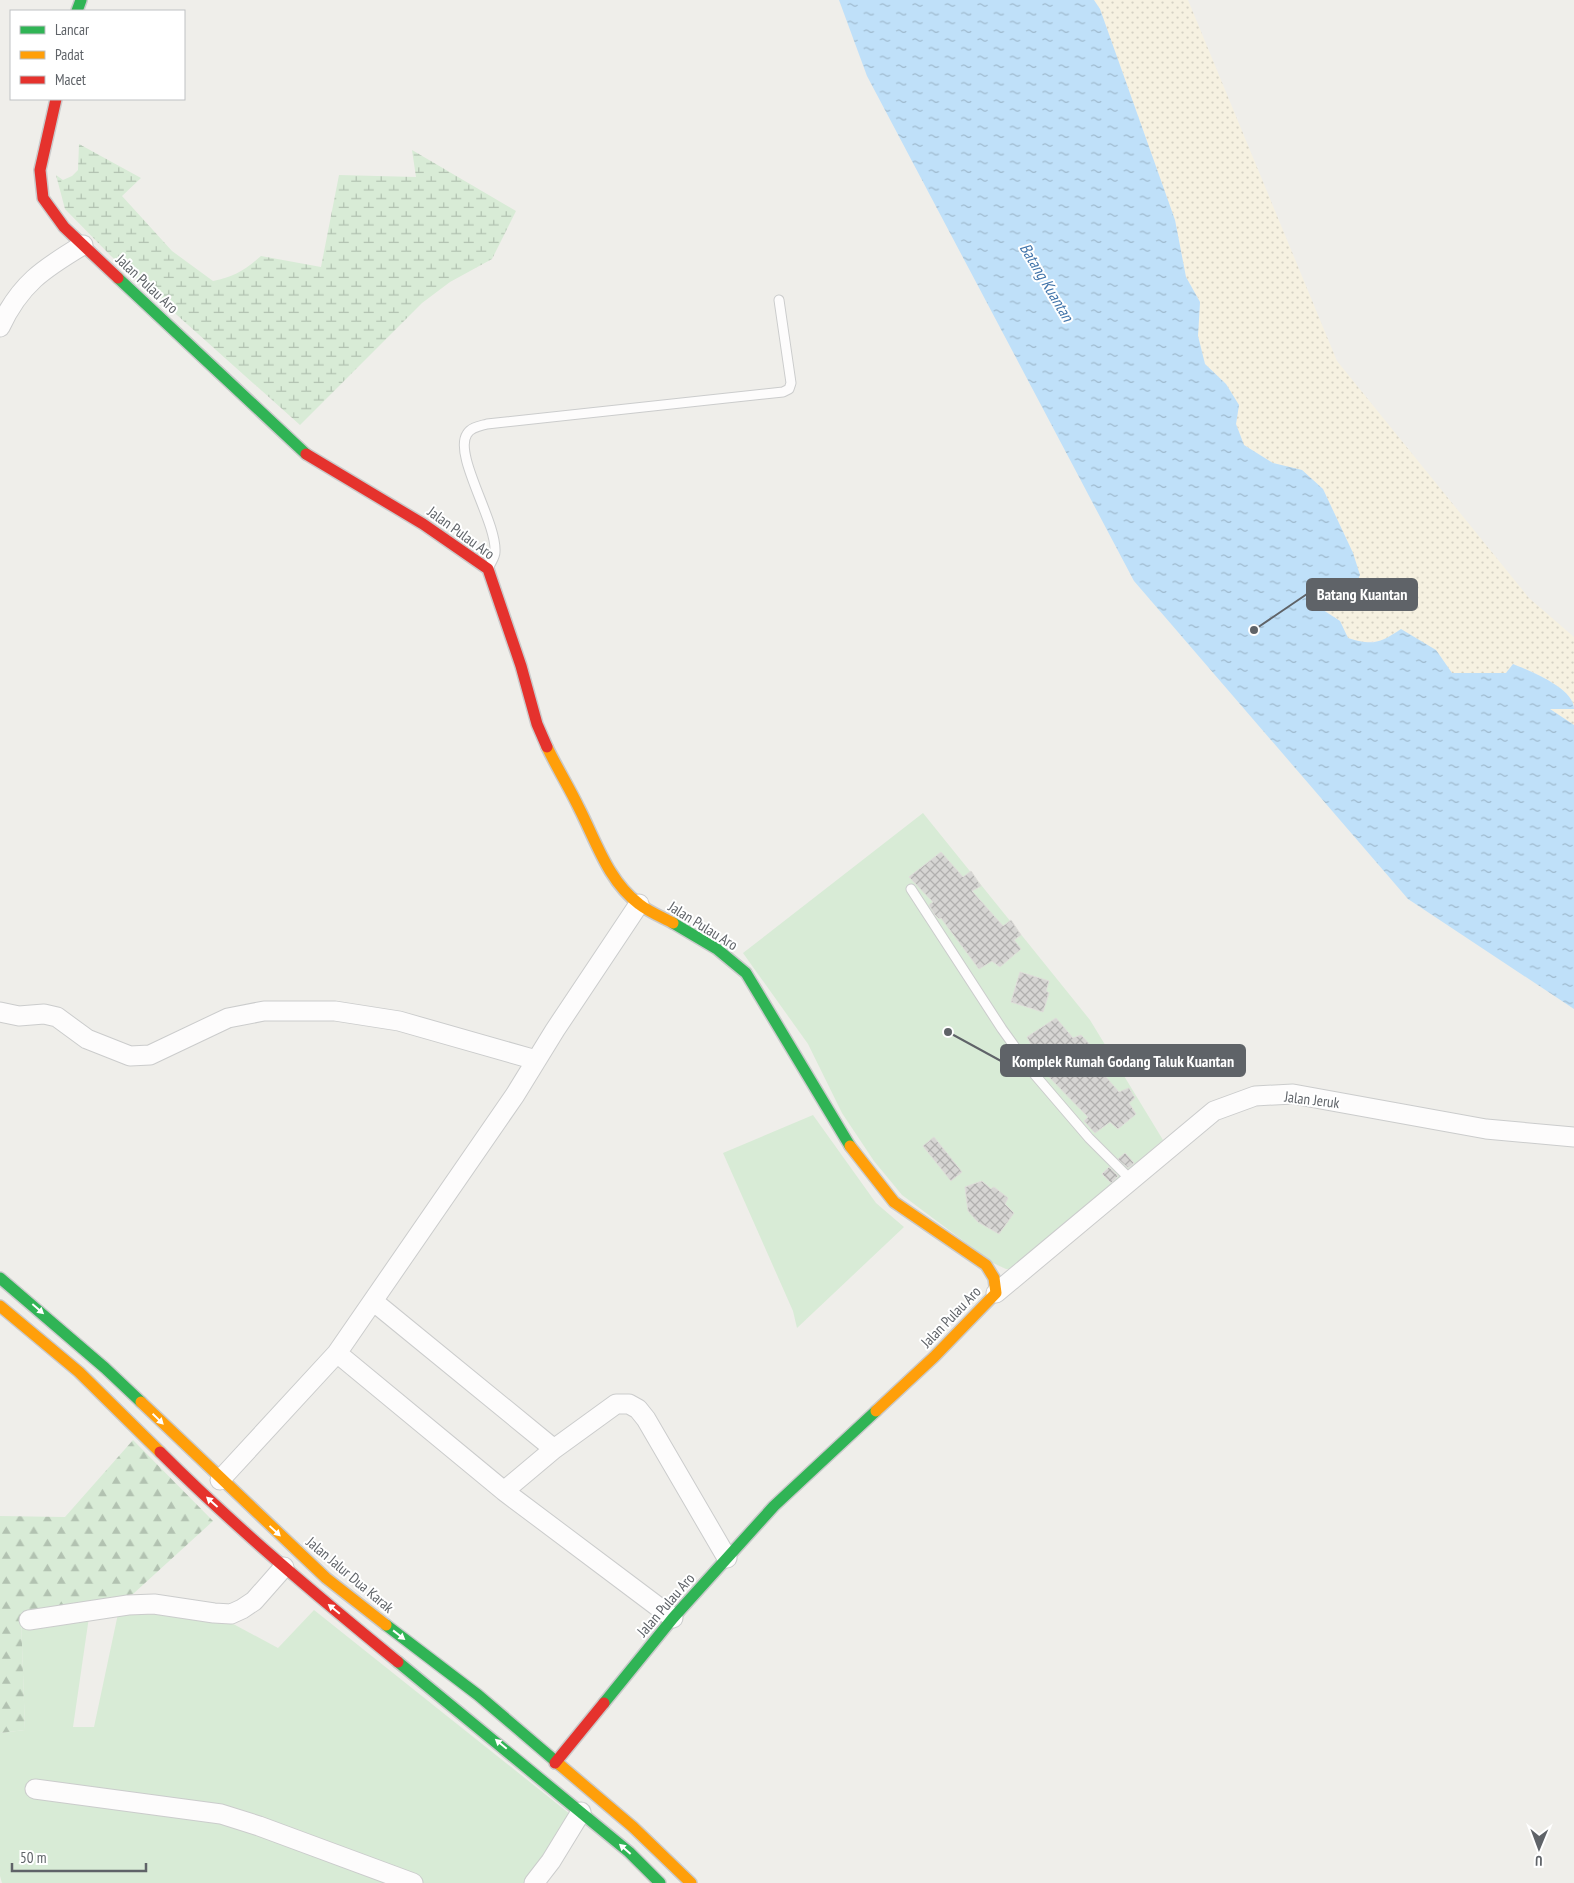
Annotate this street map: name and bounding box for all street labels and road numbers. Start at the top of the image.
street label: Jalan Pulau Aro [112,249,182,317]
street label: Jalan Pulau Aro [423,501,499,563]
street label: Jalan Pulau Aro [664,896,741,954]
street label: Jalan Jeruk [1283,1087,1341,1112]
street label: Jalan Pulau Aro [916,1282,985,1352]
street label: Jalan Jalur Dua Karak [302,1532,398,1617]
street label: Jalan Pulau Aro [632,1569,698,1641]

